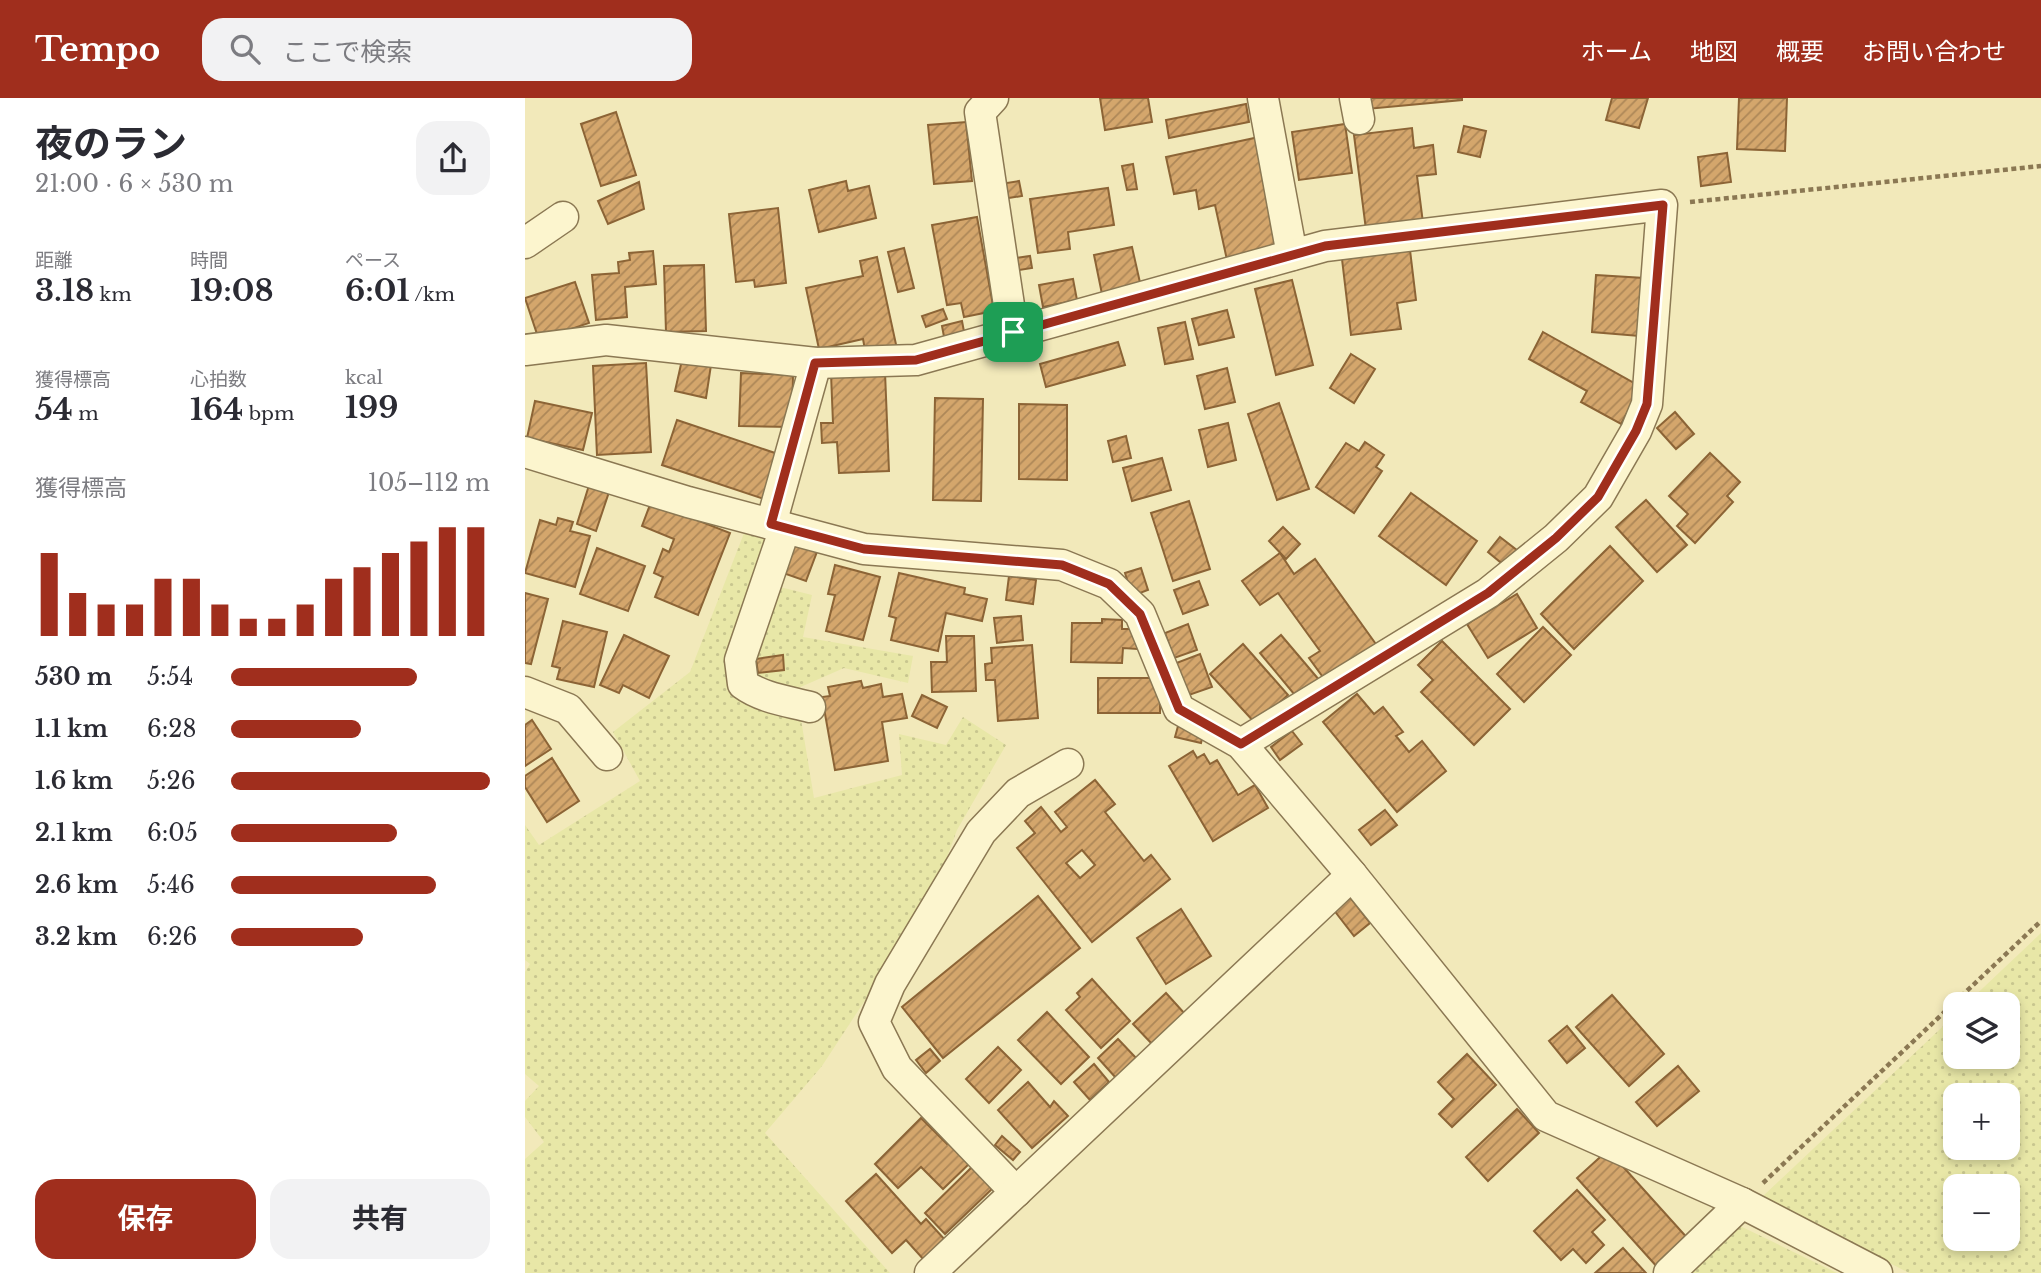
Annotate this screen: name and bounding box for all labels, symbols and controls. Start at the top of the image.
search box [202,18,692,81]
text: Tempo [35,29,160,70]
icon: search [226,30,264,68]
text: ここで検索 [282,36,412,68]
text: ホーム [1581,37,1652,66]
text: 地図 [1690,37,1738,66]
text: 概要 [1776,37,1824,66]
text: お問い合わせ [1862,37,2006,66]
text: 夜のラン [35,120,187,167]
button: share [416,121,490,195]
text: 21:00 · 6 × 530 m [35,170,233,198]
text: 距離 [35,249,73,272]
text: 時間 [190,249,228,272]
text: ペース [345,249,401,272]
text: 3.18 [35,272,94,309]
text: 19:08 [190,272,274,309]
text: 6:01 [345,272,409,309]
text: km [94,283,132,306]
text: /km [409,283,455,306]
pin [983,302,1043,362]
icon: arrive [994,313,1032,351]
text: kcal [345,366,383,389]
text: 獲得標高 [35,368,111,391]
text: 心拍数 [190,368,247,391]
text: 199 [345,389,399,426]
text: 54 [35,391,73,428]
text: 164 [190,391,243,428]
text: m [73,402,99,425]
text: bpm [243,402,294,425]
text: 105–112 m [368,469,490,497]
text: 獲得標高 [35,474,127,502]
text: 530 m [35,663,112,691]
text: 5:54 [147,663,193,691]
text: 1.1 km [35,715,108,743]
text: 6:28 [147,715,196,743]
text: 1.6 km [35,767,113,795]
text: 5:26 [147,767,196,795]
text: 2.1 km [35,819,113,847]
text: 6:05 [147,819,198,847]
text: 2.6 km [35,871,118,899]
text: 5:46 [147,871,195,899]
text: 3.2 km [35,923,117,951]
text: 6:26 [147,923,197,951]
map controls [1943,992,2020,1251]
button: layers [1943,992,2020,1069]
button: + [1943,1083,2020,1160]
button: − [1943,1174,2020,1251]
button: 保存 [35,1179,256,1259]
button: 共有 [270,1179,490,1259]

